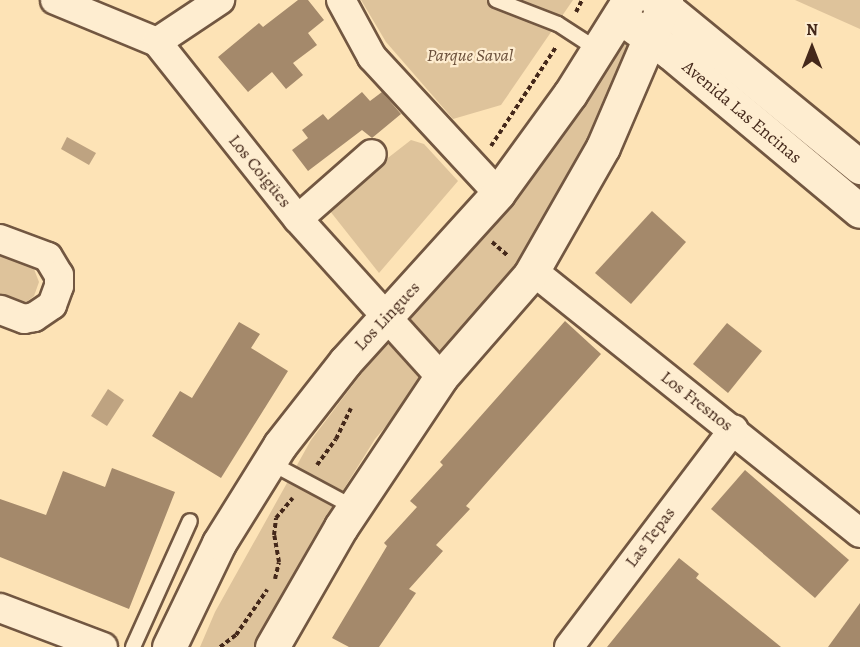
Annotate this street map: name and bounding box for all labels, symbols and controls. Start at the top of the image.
north arrow [782,18,842,78]
text: N [806,19,818,41]
park label: Parque Saval [427,44,513,66]
street label: Avenida Las Encinas [678,56,806,168]
street label: Los Coigües [224,130,296,212]
street label: Los Lingues [349,277,425,355]
street label: Los Fresnos [657,366,737,436]
street label: Las Tepas [620,502,680,572]

